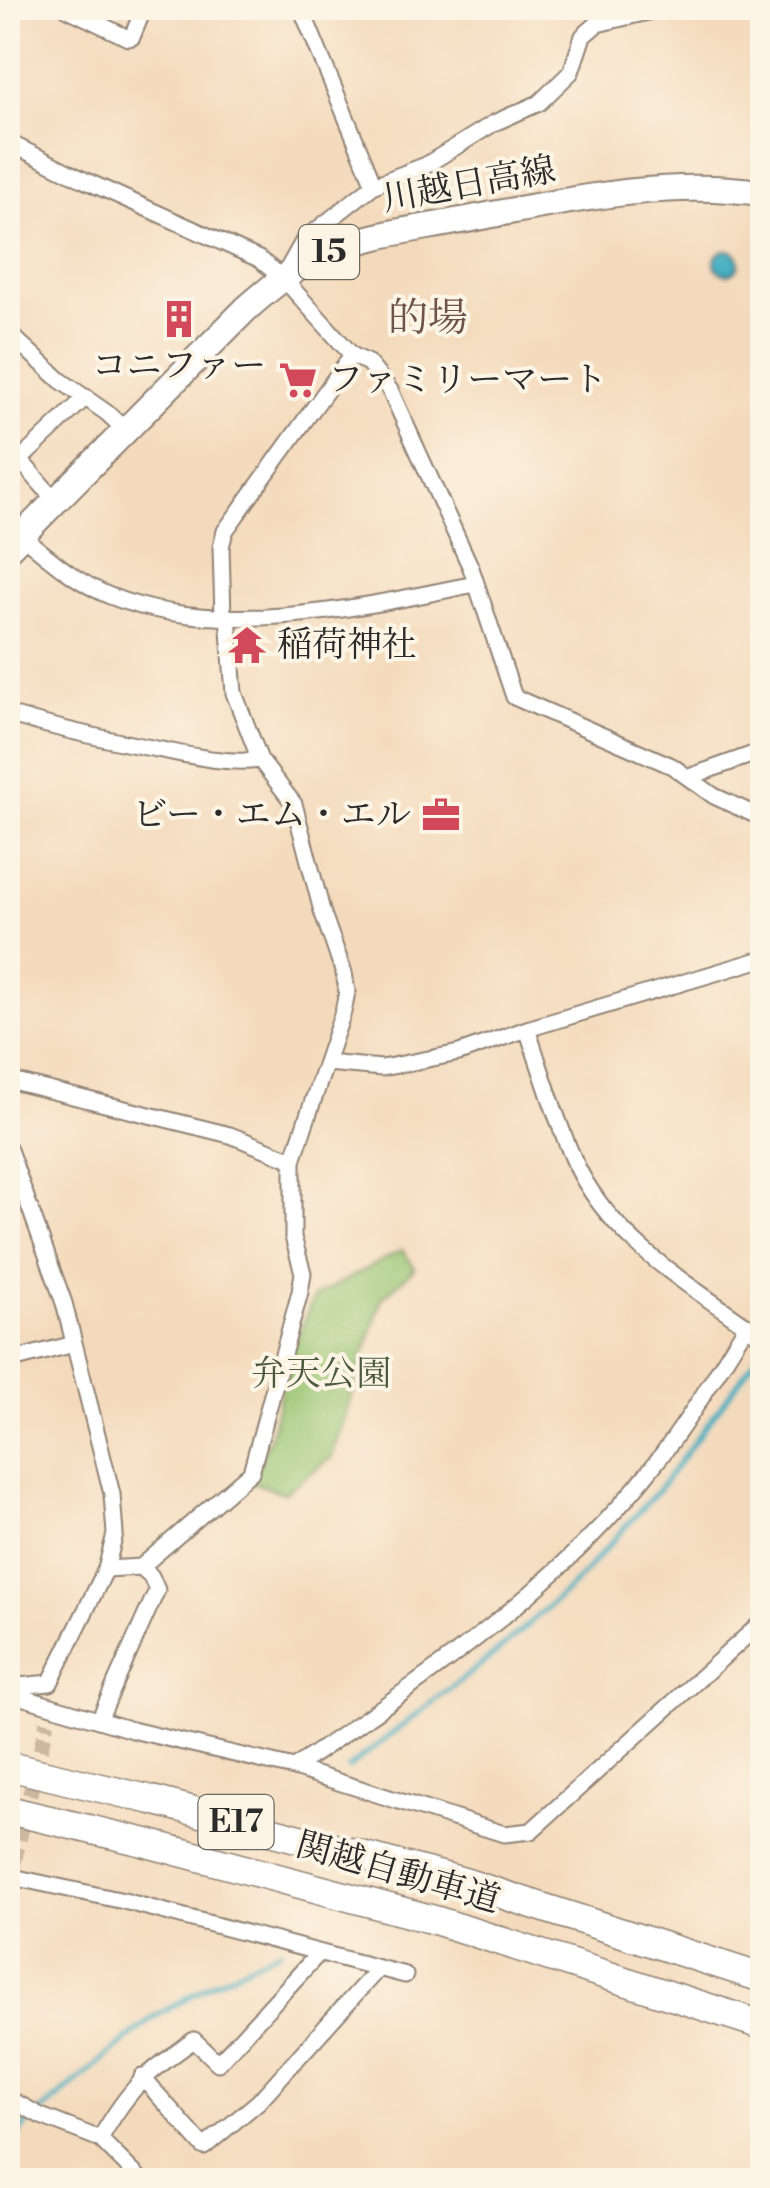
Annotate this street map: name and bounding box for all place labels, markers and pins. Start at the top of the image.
building icon: コニファー [158,298,200,340]
place label: コニファー [92,345,266,388]
supermarket icon: ファミリーマート [277,359,319,401]
place label: ファミリーマート [328,359,607,402]
temple icon: 稲荷神社 [226,624,268,666]
place label: 稲荷神社 [277,624,417,667]
place label: ビー・エム・エル [132,794,411,837]
office icon: ビー・エム・エル [420,794,462,836]

